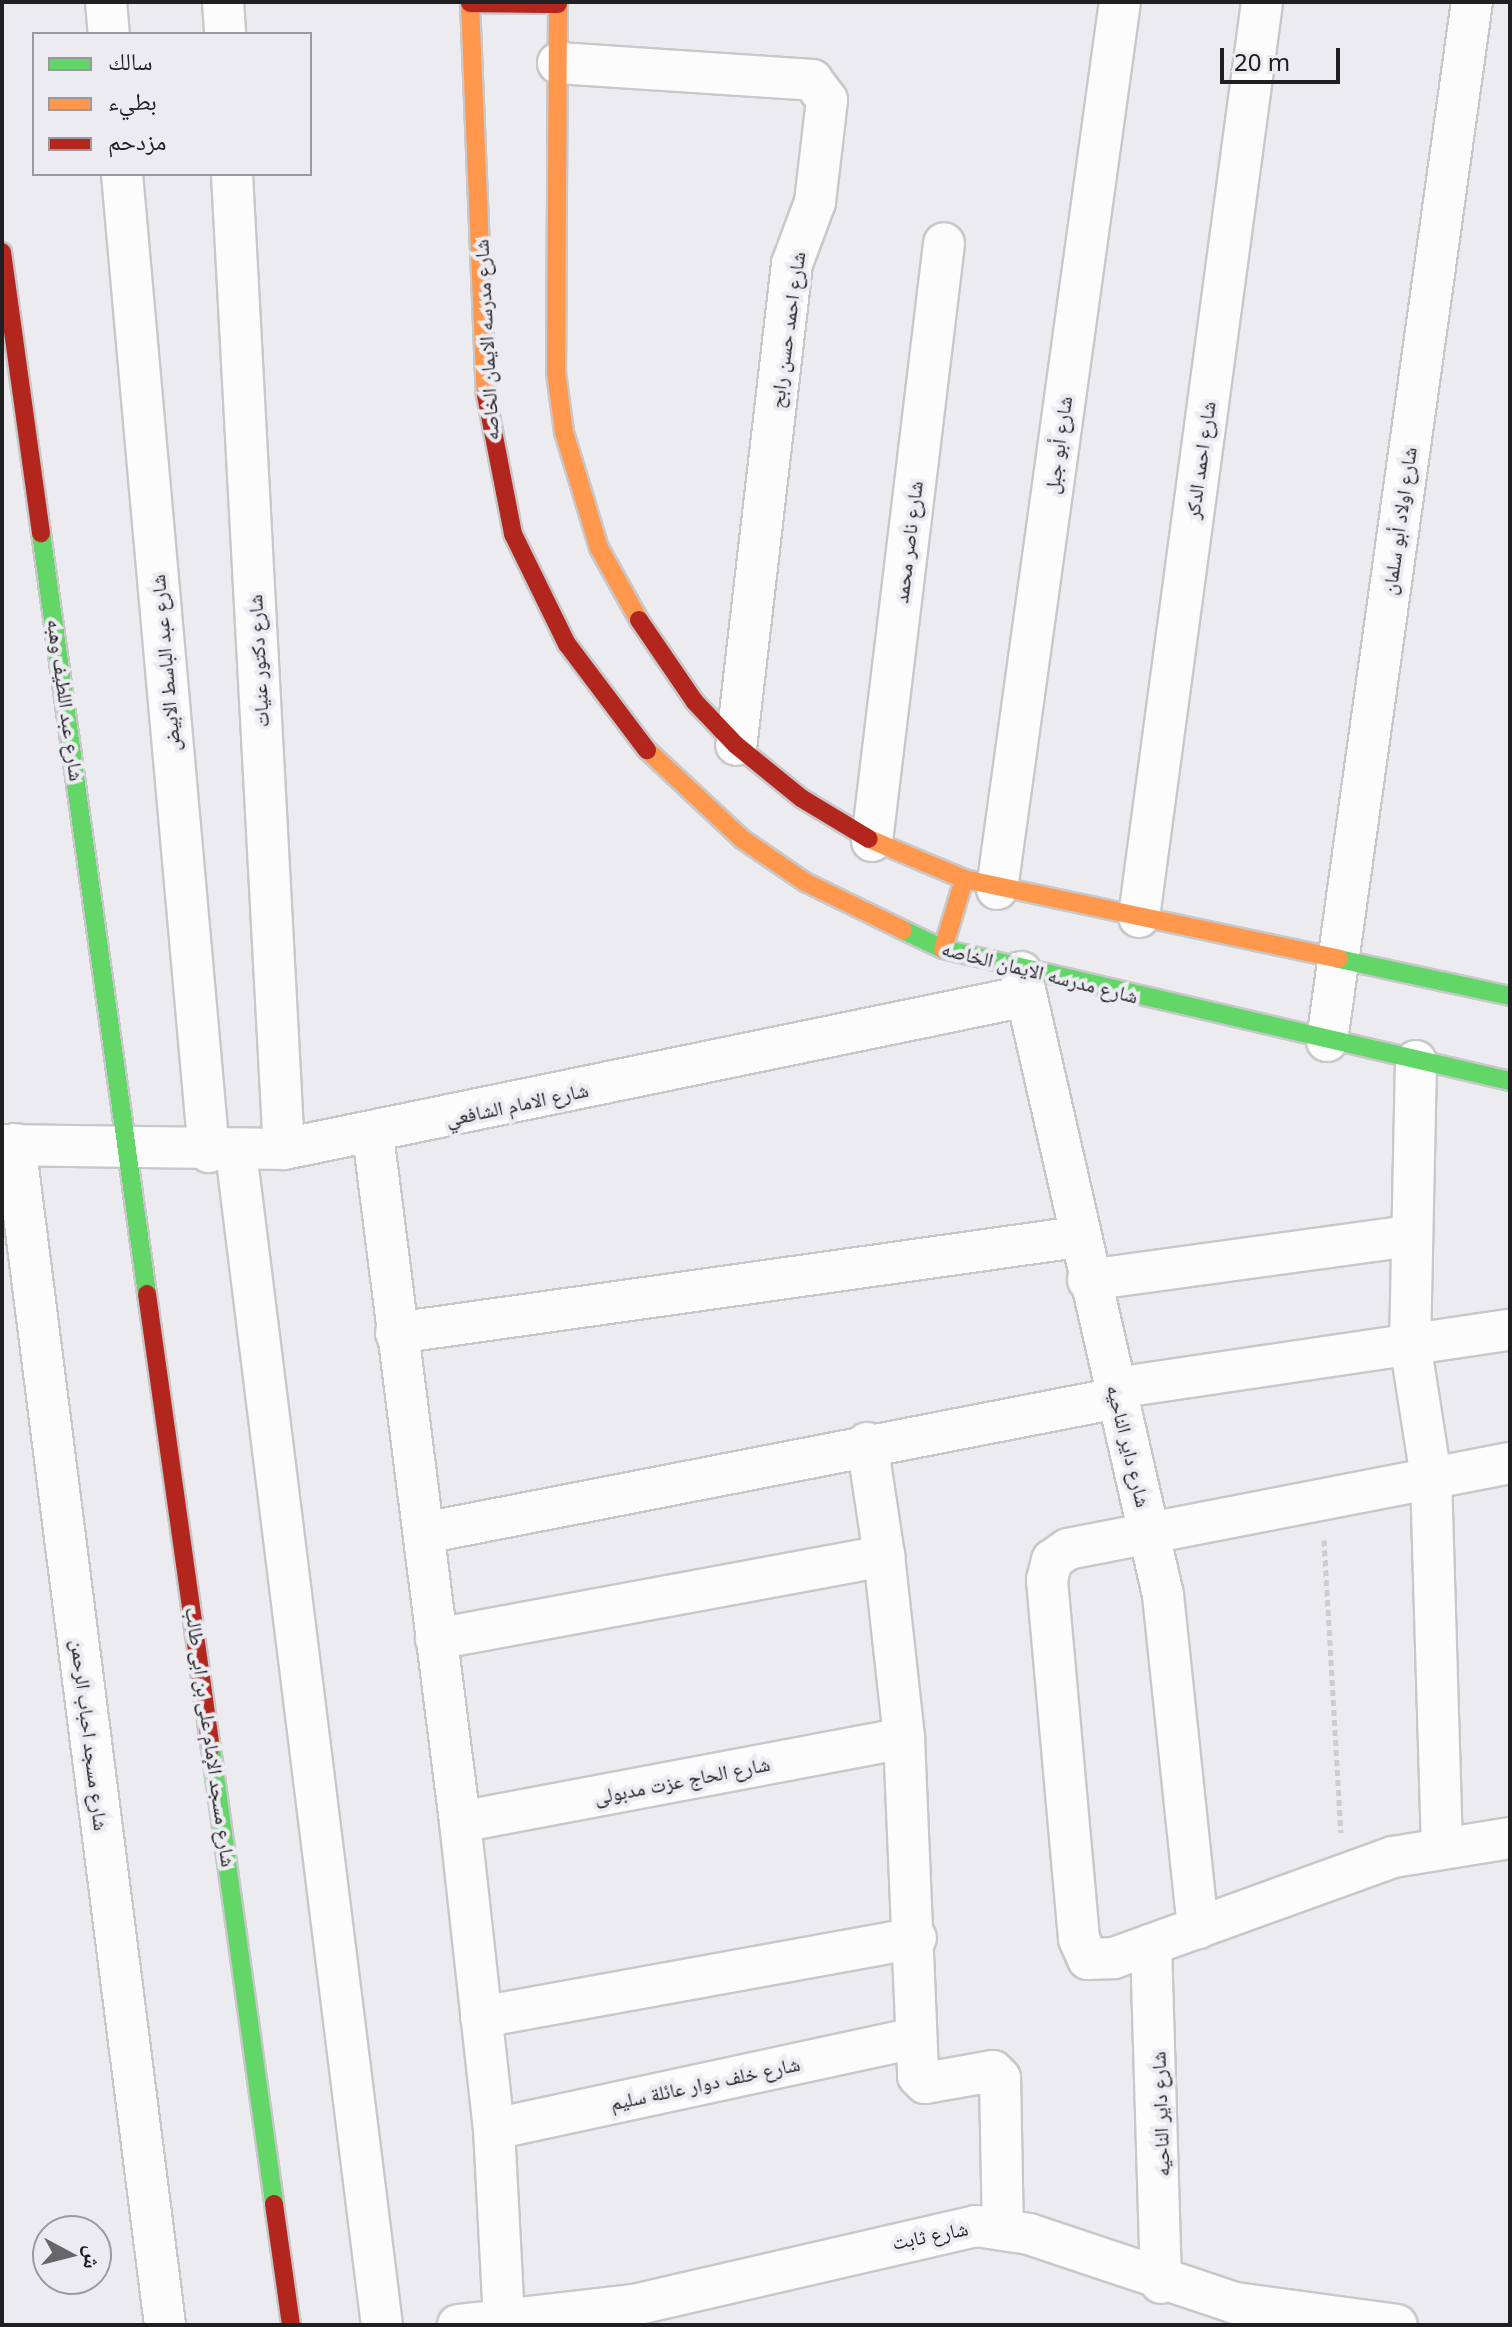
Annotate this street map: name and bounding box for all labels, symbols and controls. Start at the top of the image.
legend [32,32,312,176]
scale bar [1224,32,1344,82]
text: سالك [108,44,153,77]
text: 20 m [1234,45,1290,78]
text: بطيء [108,84,157,117]
text: مزدحم [108,124,167,157]
street label: شارع مدرسه الايمان الخاصه [469,239,503,441]
street label: شارع احمد حسن رابح [764,250,810,410]
street label: شارع أبو جبل [1039,395,1077,495]
street label: شارع احمد الدكر [1180,400,1220,520]
street label: شارع اولاد أبو سلمان [1377,446,1421,596]
street label: شارع ناصر محمد [889,480,927,604]
street label: شارع عبد الباسط الابيض [145,574,185,752]
street label: شارع دكتور عنيات [243,594,273,728]
street label: شارع عبد اللطيف وهبه [43,617,89,783]
street label: شارع مدرسه الايمان الخاصه [939,936,1141,1008]
street label: شارع الامام الشافعي [443,1077,591,1131]
street label: شارع داير الناحيه [1102,1382,1156,1510]
street label: شارع مسجد الإمام على بن ابى طالب [181,1605,241,1869]
street label: شارع مسجد احباب الرحمن [66,1638,114,1832]
street label: شارع الحاج عزت مدبولى [592,1751,772,1809]
street label: شارع خلف دوار عائلة سليم [608,2051,802,2115]
street label: شارع داير الناحيه [1146,2051,1174,2177]
north arrow [32,2215,112,2295]
street label: شارع ثابت [890,2216,970,2254]
text: ش [78,2244,110,2271]

